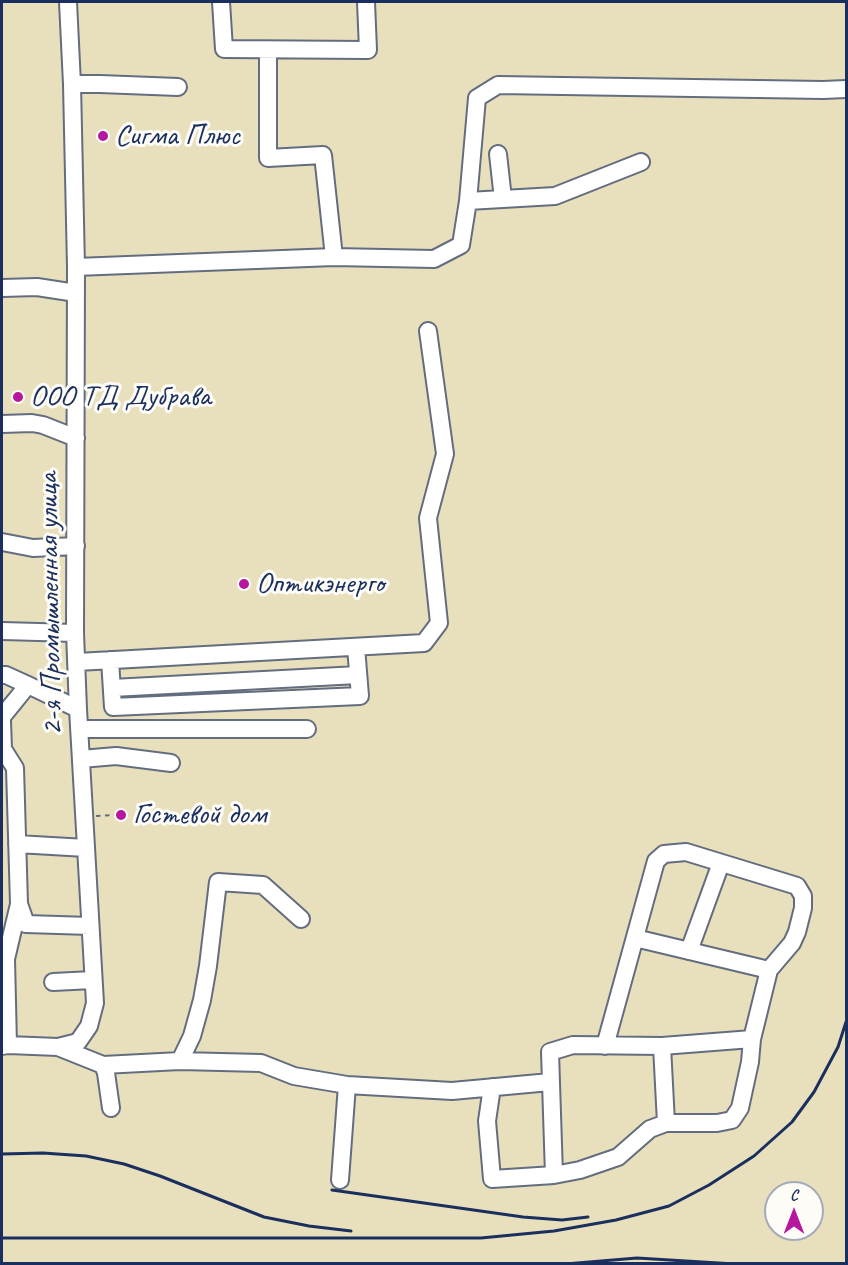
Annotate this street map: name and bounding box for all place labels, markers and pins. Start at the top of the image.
place label: Сигма Плюс [115,118,240,154]
marker: Сигма Плюс [96,129,110,143]
place label: ООО ТД Дубрава [30,379,211,415]
marker: ООО ТД Дубрава [11,390,25,404]
place label: Оптикэнерго [256,566,384,602]
marker: Оптикэнерго [237,577,251,591]
place label: Гостевой дом [133,797,266,833]
marker: Гостевой дом [114,808,128,822]

